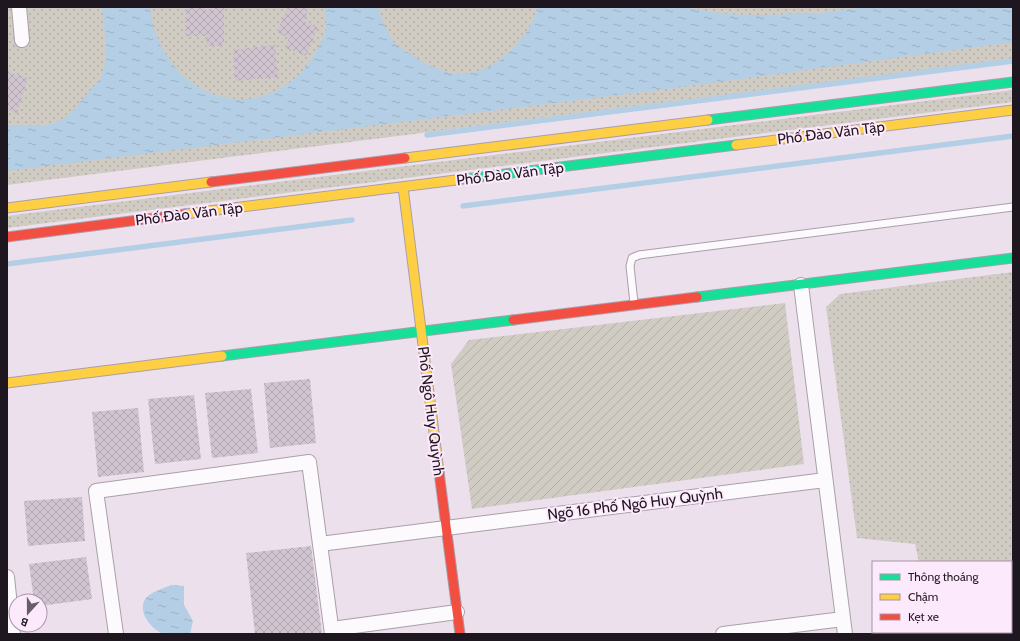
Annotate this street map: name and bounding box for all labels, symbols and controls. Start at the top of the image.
street label: Phố Đào Văn Tập [776,117,886,149]
street label: Phố Đào Văn Tập [455,158,565,190]
street label: Phố Đào Văn Tập [134,198,244,230]
street label: Phố Ngô Huy Quỳnh [414,345,448,477]
street label: Ngõ 16 Phố Ngô Huy Quỳnh [546,484,724,524]
legend [872,561,1012,633]
text: Thông thoáng [908,569,979,584]
text: Chậm [908,589,938,604]
north arrow [8,593,48,633]
text: Kẹt xe [908,609,939,624]
text: B [19,615,30,630]

